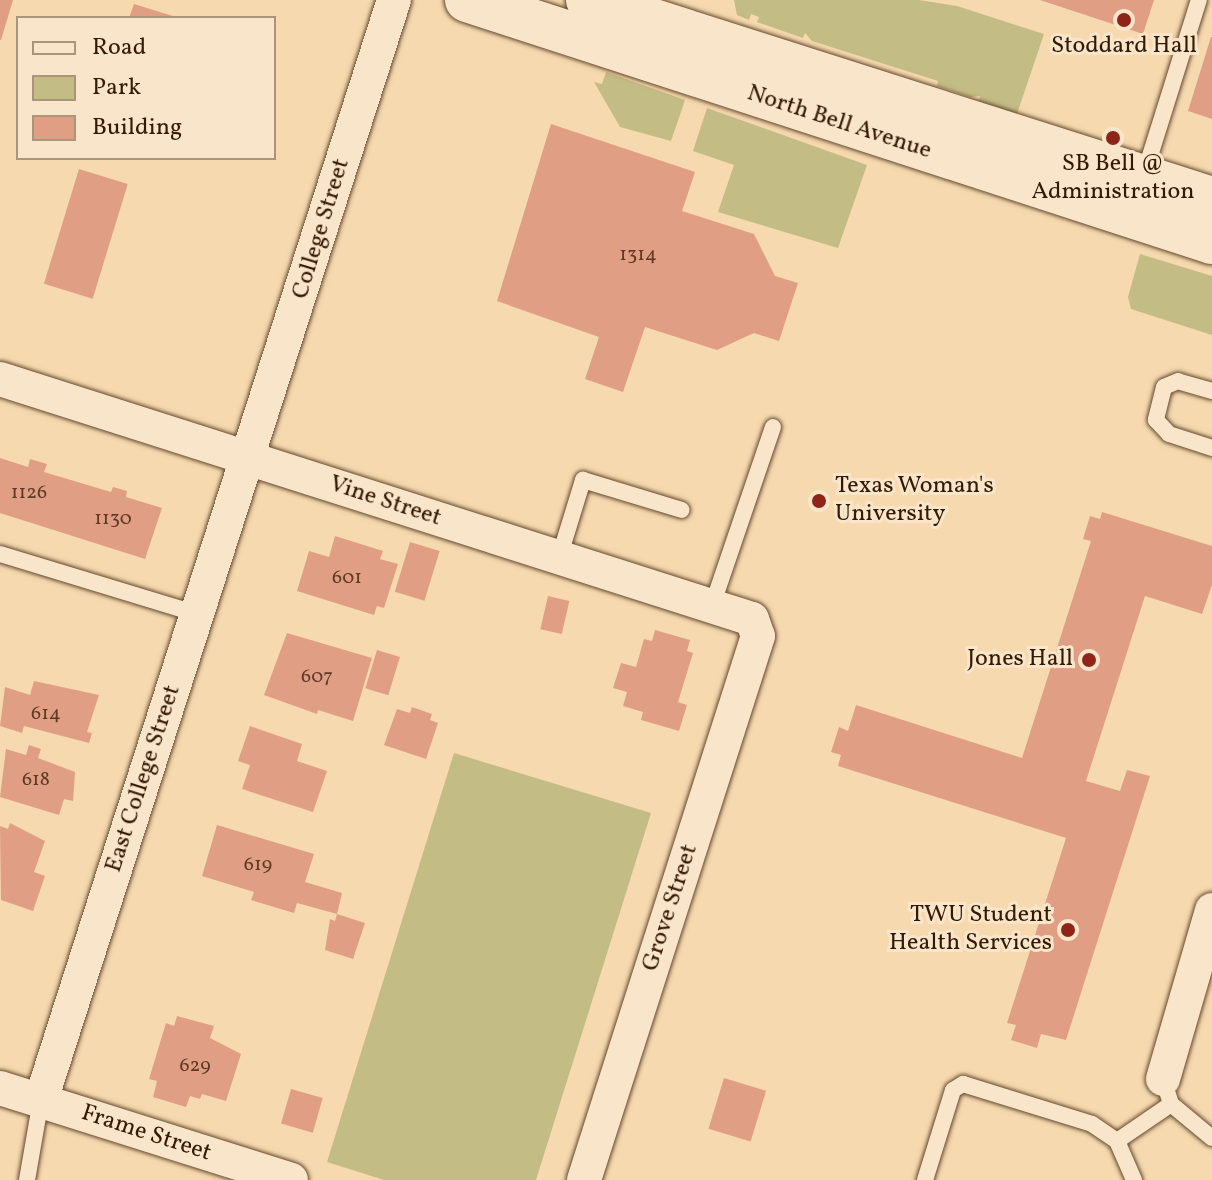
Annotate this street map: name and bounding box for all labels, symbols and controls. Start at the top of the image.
marker: Stoddard Hall [1115,11,1133,29]
legend [16,16,276,160]
text: Road [92,31,146,65]
place label: Stoddard Hall [1051,33,1197,61]
text: Park [92,71,141,105]
street label: North Bell Avenue [743,80,935,166]
text: Building [92,111,182,145]
marker: SB Bell @ Administration [1104,129,1122,147]
place label: SB Bell @ Administration [1031,151,1195,207]
street label: College Street [287,155,357,303]
house number: 1314 [619,243,657,267]
street label: Vine Street [325,470,445,534]
place label: Texas Woman's University [835,473,995,529]
house number: 1126 [11,481,47,505]
marker: Texas Woman's University [810,492,828,510]
house number: 1130 [94,507,132,531]
house number: 601 [332,566,362,590]
place label: Jones Hall [967,646,1073,674]
marker: Jones Hall [1080,651,1098,669]
house number: 607 [301,665,333,689]
street label: East College Street [100,682,188,876]
house number: 614 [31,702,61,726]
house number: 618 [22,768,50,792]
street label: Grove Street [637,841,705,975]
house number: 619 [244,853,272,877]
place label: TWU Student Health Services [889,902,1052,958]
marker: TWU Student Health Services [1059,921,1077,939]
house number: 629 [179,1054,211,1078]
street label: Frame Street [77,1099,215,1169]

